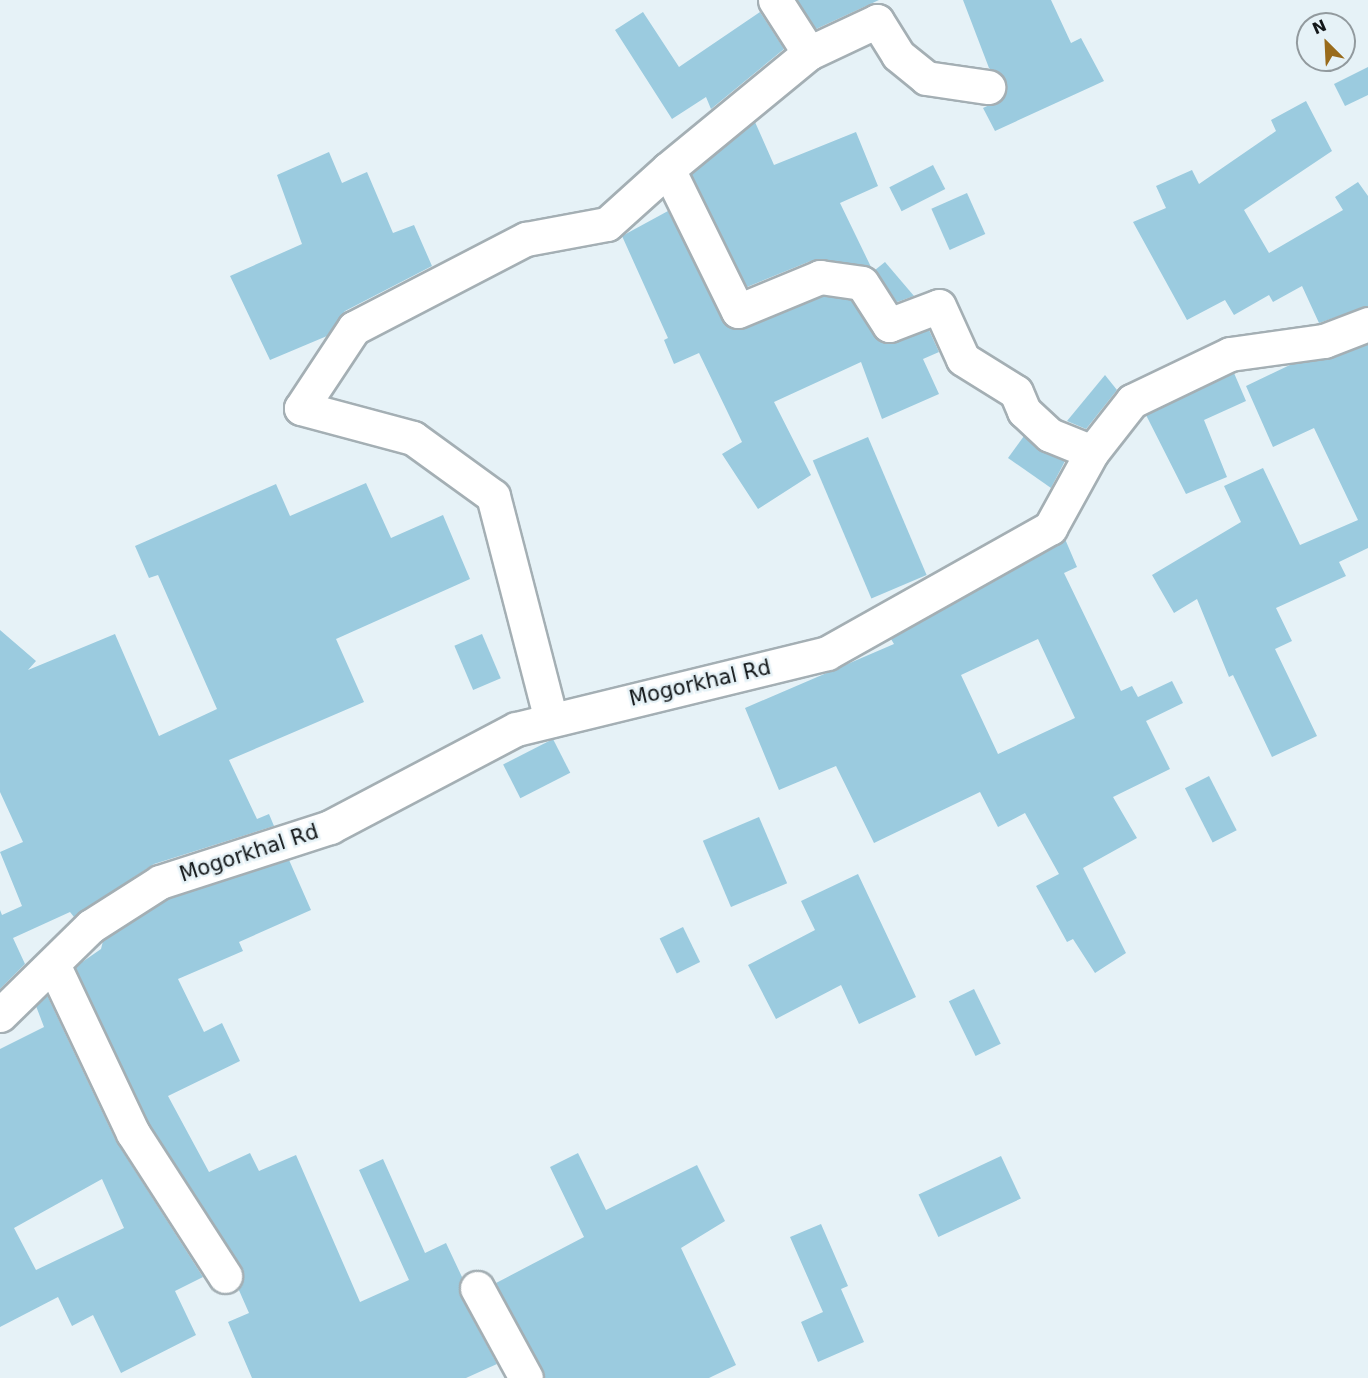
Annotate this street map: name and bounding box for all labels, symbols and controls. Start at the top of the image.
north arrow [1296,12,1356,72]
text: N [1309,16,1329,38]
street label: Mogorkhal Rd [627,654,773,712]
street label: Mogorkhal Rd [176,819,322,887]

